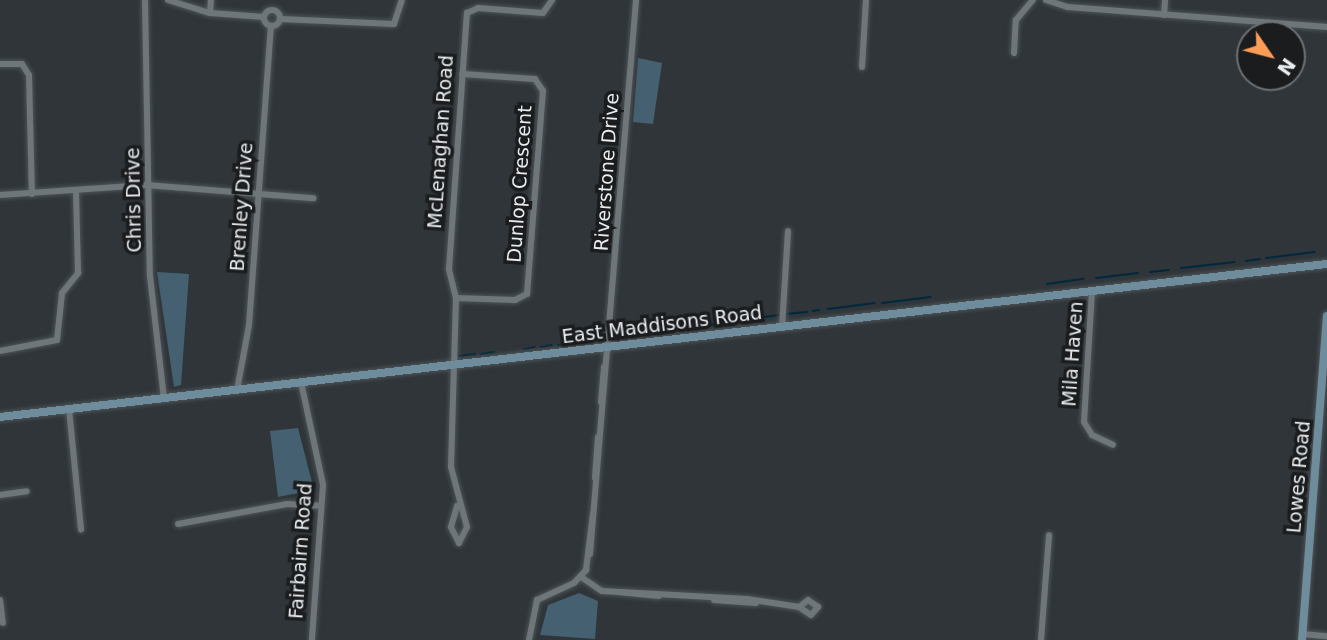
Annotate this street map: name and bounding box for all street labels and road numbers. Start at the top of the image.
street label: McLenaghan Road [424,54,458,230]
street label: Riverstone Drive [590,92,624,252]
street label: Dunlop Crescent [503,105,537,263]
street label: Brenley Drive [226,142,258,272]
street label: Chris Drive [122,147,146,253]
street label: East Maddisons Road [561,301,763,349]
street label: Mila Haven [1058,301,1088,407]
street label: Lowes Road [1283,420,1315,534]
street label: Fairbairn Road [285,482,317,620]

